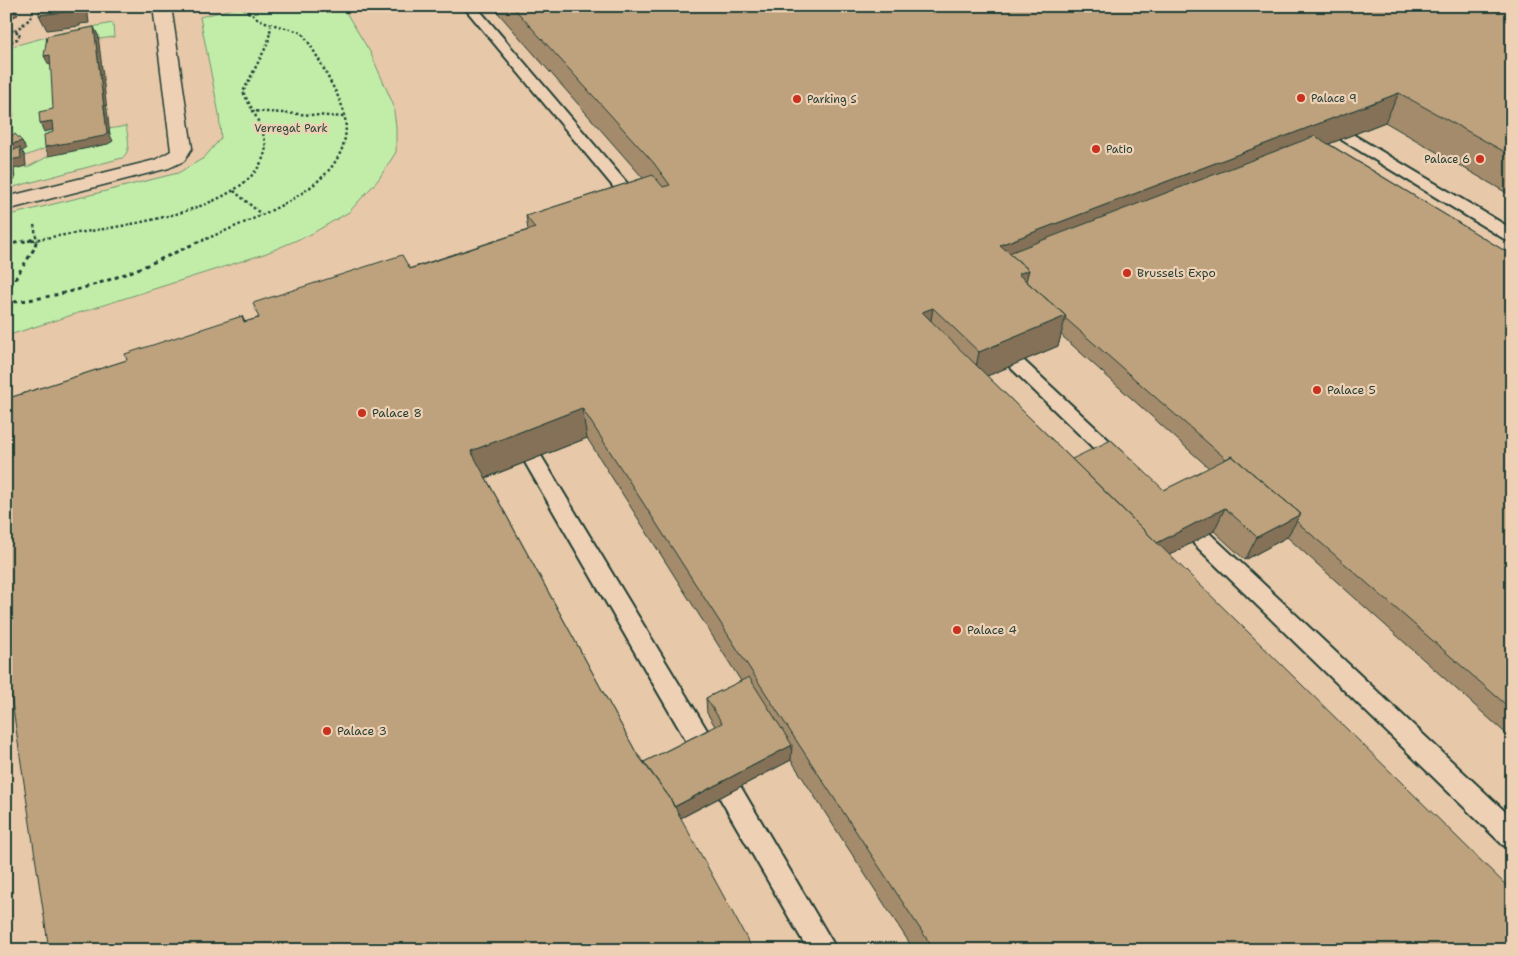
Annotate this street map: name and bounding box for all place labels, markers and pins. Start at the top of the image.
place label: Palace 9 [1311,91,1357,106]
place label: Parking S [807,92,857,107]
marker: Palace 9 [1295,92,1307,104]
marker: Parking S [791,93,803,105]
place label: Patio [1106,142,1133,157]
marker: Patio [1090,143,1102,155]
place label: Palace 6 [1424,152,1470,167]
marker: Palace 6 [1474,153,1486,165]
place label: Brussels Expo [1137,265,1216,281]
marker: Brussels Expo [1121,267,1133,279]
place label: Palace 5 [1327,382,1376,398]
marker: Palace 5 [1311,384,1323,396]
place label: Palace 8 [372,405,422,421]
marker: Palace 8 [356,407,368,419]
place label: Palace 4 [967,622,1017,638]
marker: Palace 4 [951,624,963,636]
place label: Palace 3 [337,723,387,739]
marker: Palace 3 [321,725,333,737]

